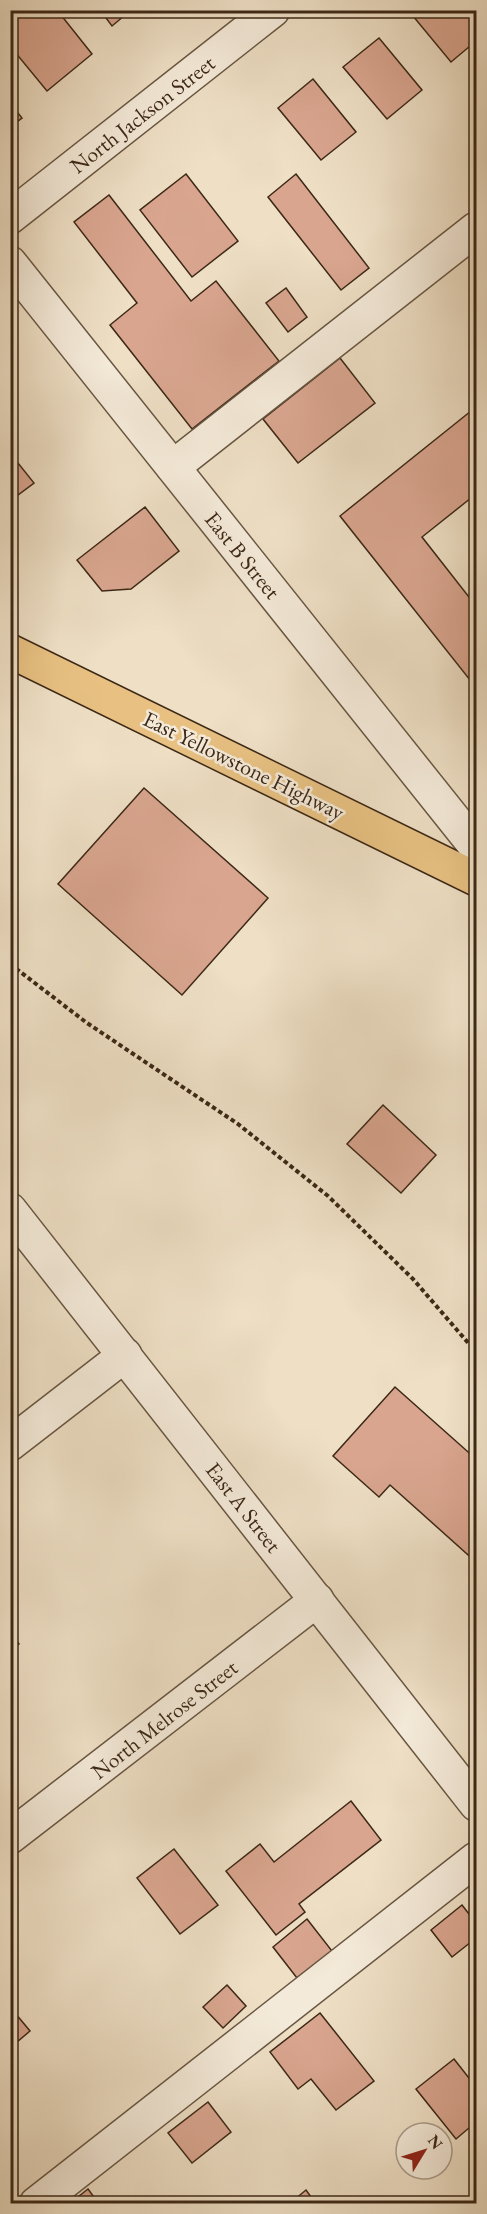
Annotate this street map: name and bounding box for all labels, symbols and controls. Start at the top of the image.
street label: North Jackson Street [64,49,221,180]
street label: East B Street [198,506,287,605]
street label: East Yellowstone Highway [138,704,349,827]
street label: East A Street [199,1456,288,1558]
street label: North Melrose Street [85,1653,244,1786]
north arrow [394,2121,454,2181]
text: N [423,2131,448,2154]

